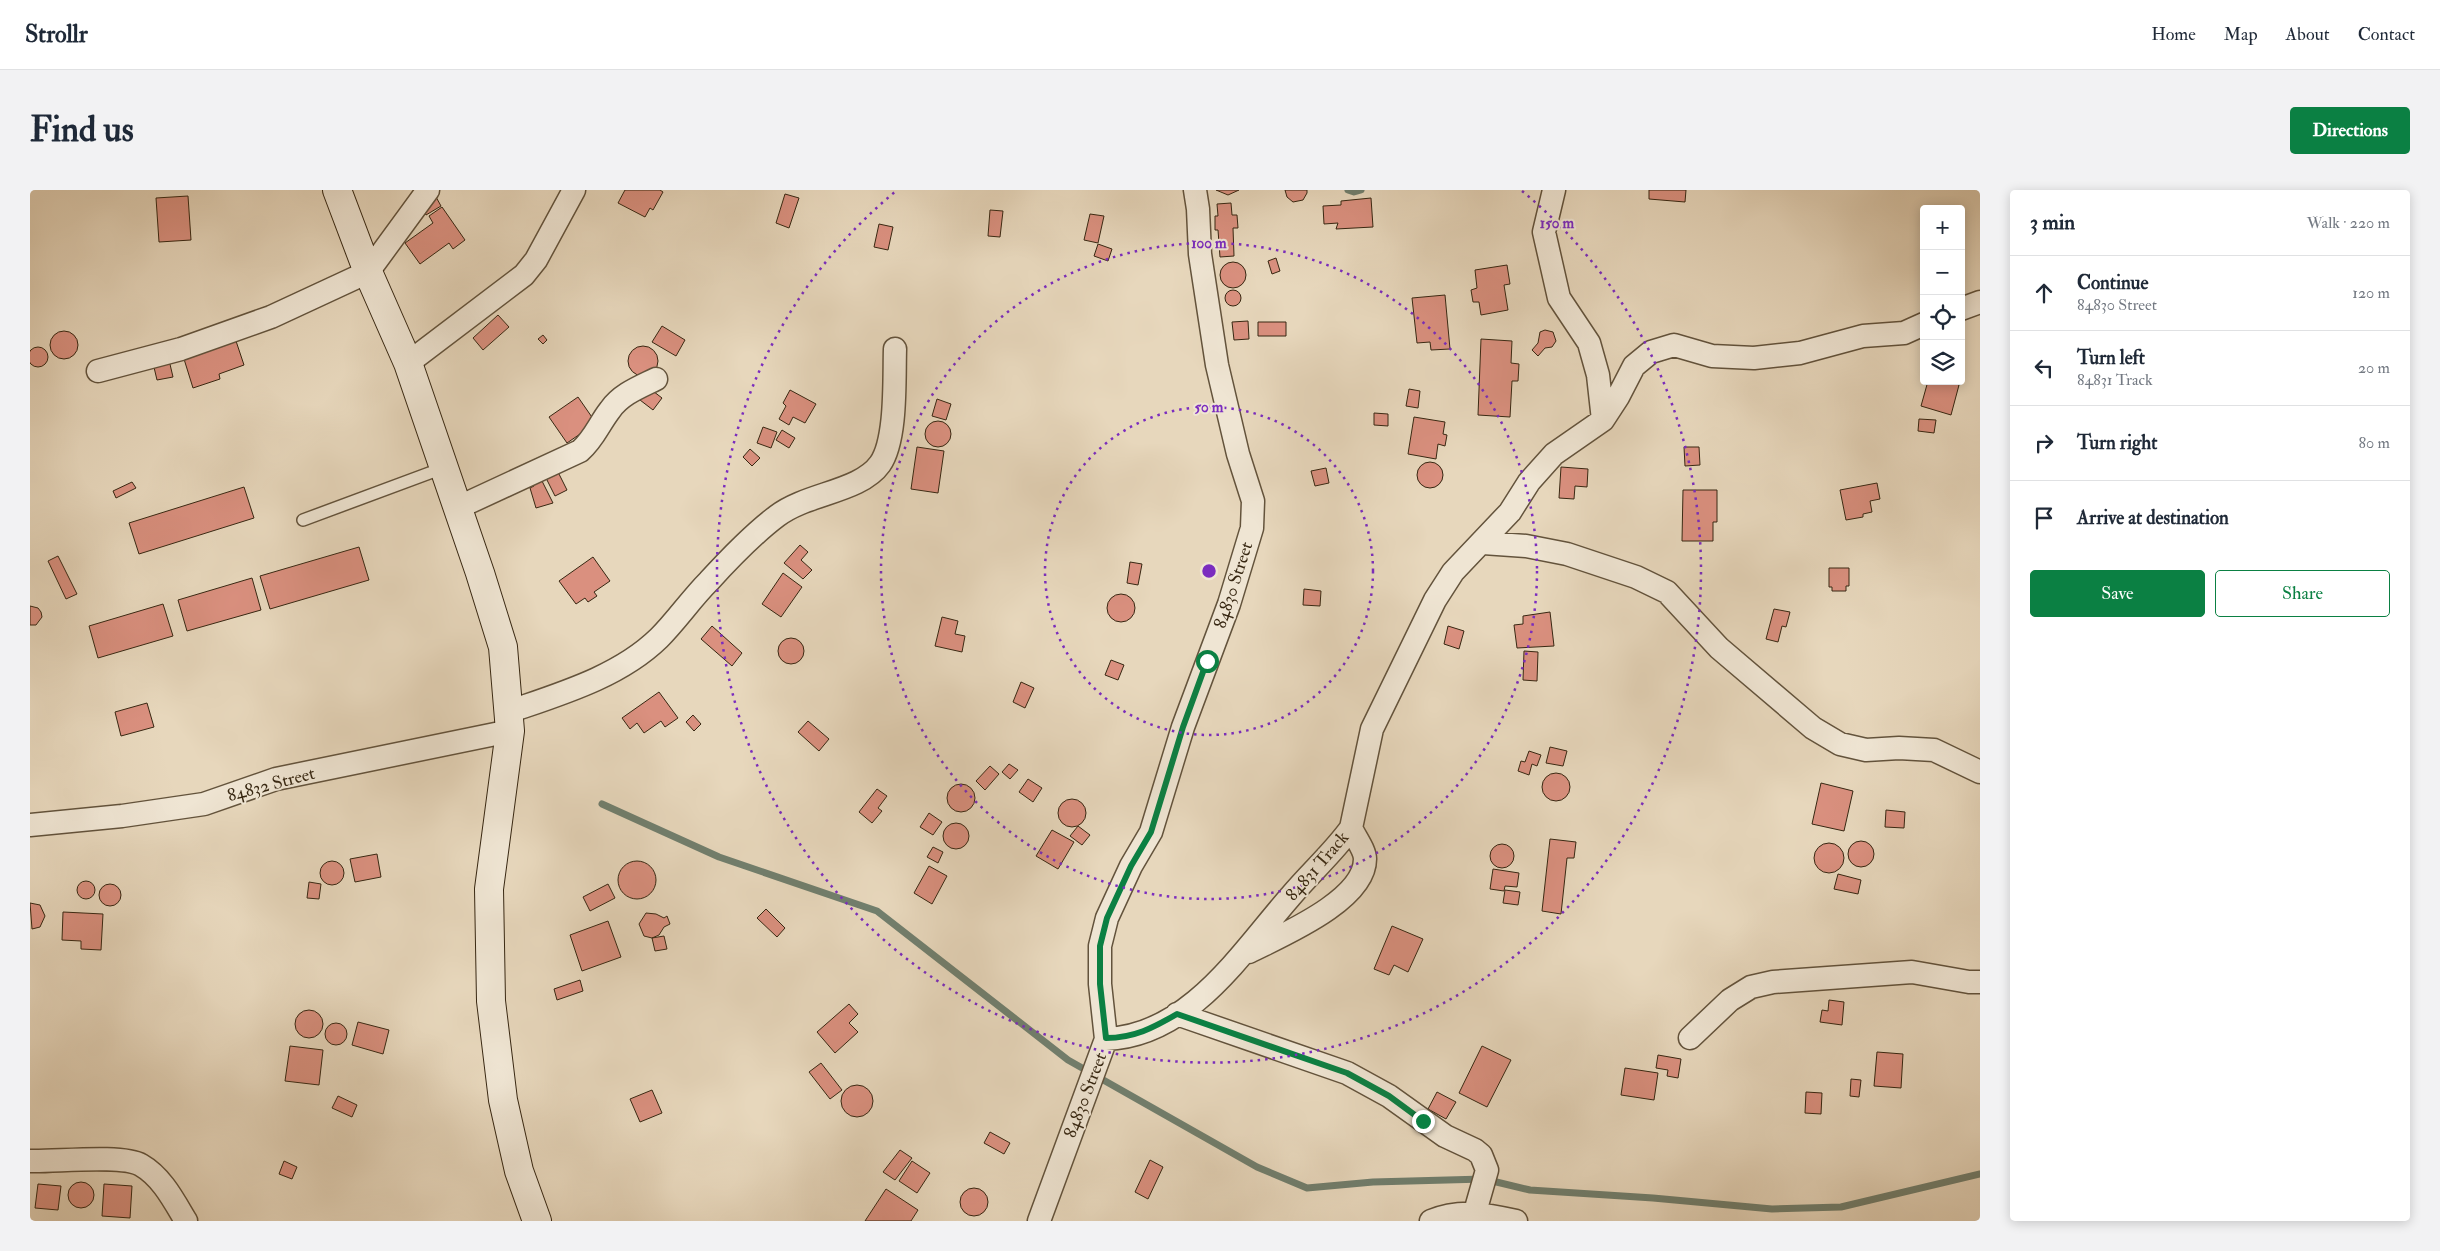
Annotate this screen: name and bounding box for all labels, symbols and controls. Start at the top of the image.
text: Strollr [25,19,88,50]
text: Home [2151,23,2196,46]
text: Map [2224,23,2258,46]
text: About [2286,23,2330,46]
text: Contact [2358,23,2415,46]
button: Directions [2290,107,2410,154]
text: Find us [30,108,134,152]
map controls [1920,205,1965,385]
button: + [1920,205,1965,250]
text: 3 min [2030,209,2075,236]
text: Walk · 220 m [2307,213,2390,233]
text: 150 m [1540,214,1574,233]
text: 100 m [1191,234,1227,253]
button: − [1920,250,1965,295]
text: Continue [2077,271,2148,295]
icon: ahead [2030,279,2058,307]
text: 120 m [2352,283,2390,303]
button: locate [1920,295,1965,340]
text: 84830 Street [2077,295,2157,315]
button: layers [1920,340,1965,385]
text: Turn left [2077,346,2145,370]
icon: left [2030,354,2058,382]
text: 20 m [2358,358,2390,378]
text: 84831 Track [2077,370,2153,390]
text: 50 m [1195,398,1224,417]
icon: right [2030,429,2058,457]
text: Turn right [2077,431,2157,455]
text: 80 m [2359,433,2390,453]
icon: arrive [2030,504,2058,532]
text: Arrive at destination [2077,506,2229,530]
street label: 84830 Street [1209,539,1258,631]
centre of rings [1200,562,1218,580]
button: Save [2030,570,2205,617]
button: Share [2215,570,2390,617]
route start [1196,650,1219,673]
street label: 84832 Street [225,762,318,807]
street label: 84831 Track [1281,826,1354,906]
street label: 84830 Street [1059,1049,1112,1141]
route end [1412,1110,1435,1133]

